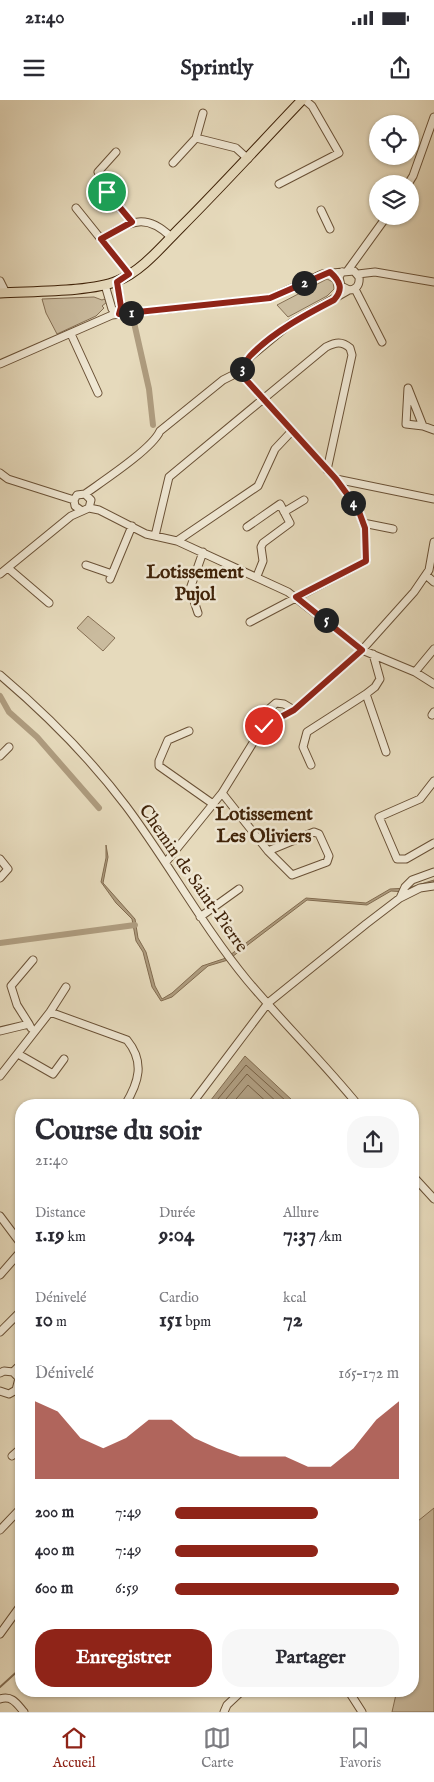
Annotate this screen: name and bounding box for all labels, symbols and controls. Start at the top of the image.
text: 21:40 [25,6,65,30]
icon: menu [20,54,48,82]
text: Sprintly [181,54,253,82]
icon: share [386,54,414,82]
map controls [369,115,419,225]
button: locate [369,115,419,165]
pin [86,171,128,213]
button: layers [369,175,419,225]
icon: arrive [93,178,121,206]
pin: 2 [292,270,316,296]
text: 2 [301,274,308,292]
pin: 1 [118,300,144,326]
text: 1 [129,304,134,322]
pin: 3 [230,356,254,382]
text: 3 [240,360,245,378]
pin: 4 [340,490,366,516]
text: 4 [350,494,357,512]
district label: Lotissement Pujol [146,561,244,607]
pin: 5 [314,608,338,632]
text: 5 [324,611,329,629]
pin [243,705,285,747]
icon: check [250,712,278,740]
street label: Chemin de Saint-Pierre [133,800,253,957]
district label: Lotissement Les Oliviers [215,803,313,849]
text: Course du soir [35,1114,202,1149]
button: share [347,1116,399,1168]
text: 21:40 [35,1151,68,1171]
text: Distance [35,1204,86,1222]
text: Durée [159,1204,196,1222]
text: Allure [283,1204,319,1222]
text: 1.19 [35,1222,64,1249]
text: 9:04 [159,1222,194,1249]
text: 7:37 [283,1222,316,1249]
text: km [64,1228,86,1246]
text: /km [316,1228,342,1246]
text: Dénivelé [35,1289,87,1307]
text: Cardio [159,1289,199,1307]
text: kcal [283,1289,306,1307]
text: 10 [35,1307,53,1334]
text: 151 [159,1307,182,1334]
text: 72 [283,1307,303,1334]
text: m [53,1313,67,1331]
text: bpm [182,1313,211,1331]
text: Dénivelé [35,1364,94,1384]
text: 165–172 m [338,1364,399,1384]
text: 200 m [35,1503,74,1523]
text: 7:49 [115,1503,142,1523]
text: 400 m [35,1541,74,1561]
text: 7:49 [115,1541,142,1561]
text: 600 m [35,1579,73,1599]
text: 6:59 [115,1579,139,1599]
button: Enregistrer [35,1629,212,1687]
button: Partager [222,1629,399,1687]
tab: Accueil [53,1724,96,1772]
tab: Carte [201,1724,234,1772]
tab: Favoris [339,1724,381,1772]

